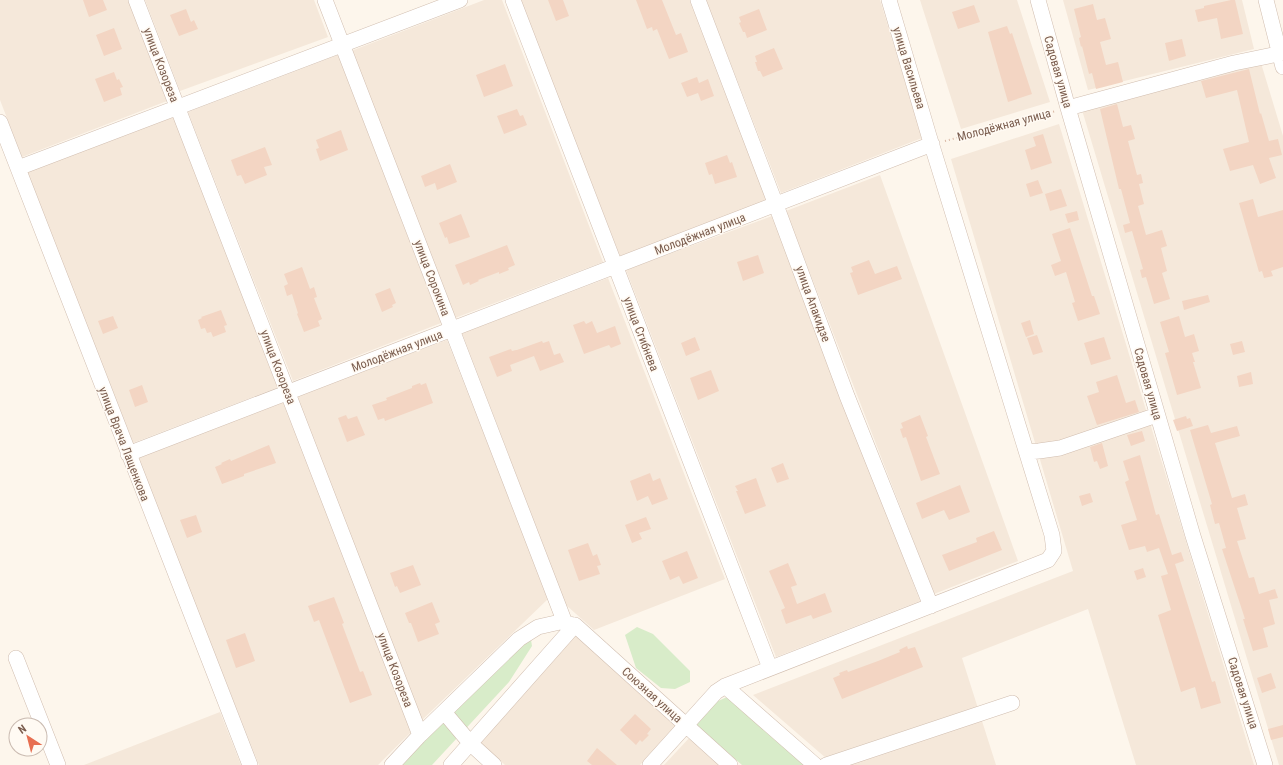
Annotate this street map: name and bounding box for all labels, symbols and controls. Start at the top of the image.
street label: улица Васильева [890,25,928,111]
street label: улица Козореза [140,26,182,104]
street label: Садовая улица [1041,34,1075,110]
street label: Молодёжная улица [956,106,1052,144]
street label: Молодёжная улица [653,210,748,258]
street label: улица Сорокина [411,238,453,318]
street label: улица Апакидзе [793,264,833,344]
street label: улица Сгибнева [620,295,662,373]
street label: Молодёжная улица [350,327,445,375]
street label: улица Козореза [257,328,299,406]
street label: Садовая улица [1131,346,1165,422]
street label: улица Врача Лащенкова [96,385,152,503]
street label: улица Козореза [374,631,416,709]
street label: Садовая улица [1225,655,1261,731]
street label: Союзная улица [619,664,685,726]
north arrow [8,717,48,757]
text: N [16,722,29,737]

